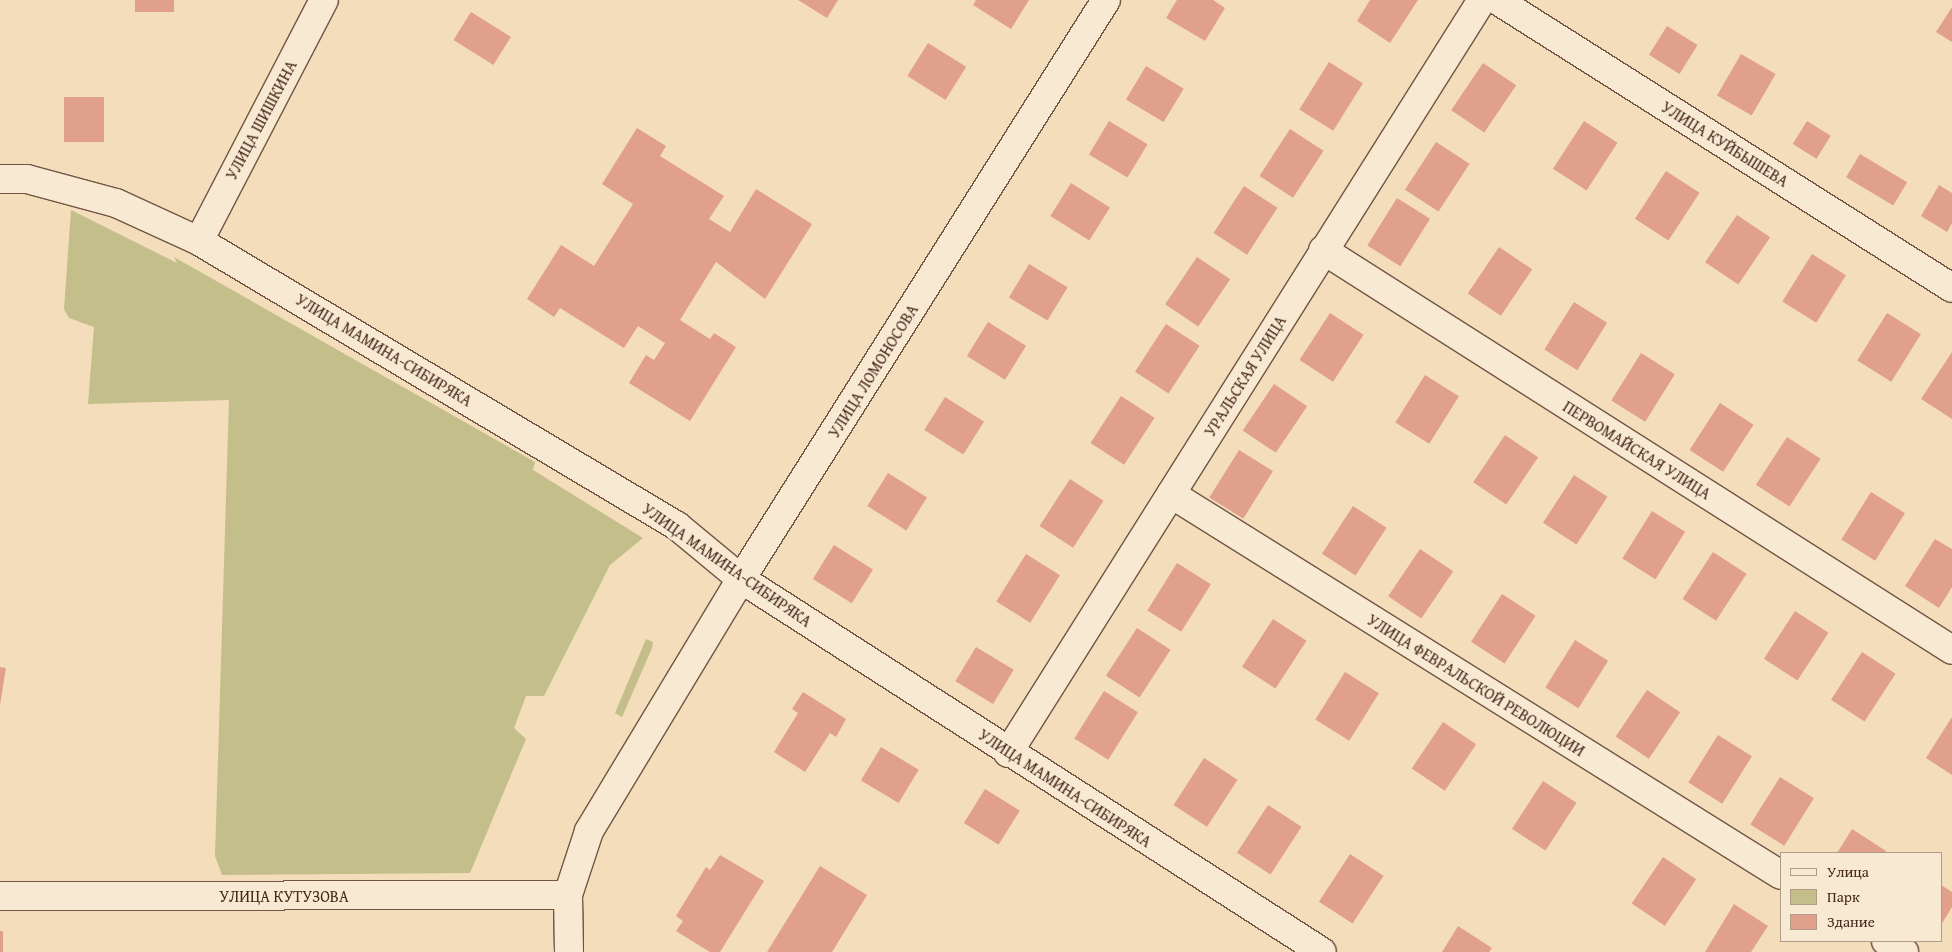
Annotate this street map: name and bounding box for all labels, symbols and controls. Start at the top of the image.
street label: УЛИЦА ШИШКИНА [221,57,301,183]
street label: УЛИЦА КУЙБЫШЕВА [1658,97,1792,191]
street label: УЛИЦА МАМИНА-СИБИРЯКА [292,290,476,410]
street label: УЛИЦА ЛОМОНОСОВА [824,301,922,441]
street label: УРАЛЬСКАЯ УЛИЦА [1200,312,1290,440]
street label: ПЕРВОМАЙСКАЯ УЛИЦА [1560,397,1714,503]
street label: УЛИЦА МАМИНА-СИБИРЯКА [639,499,815,631]
street label: УЛИЦА ФЕВРАЛЬСКОЙ РЕВОЛЮЦИИ [1364,610,1588,760]
street label: УЛИЦА МАМИНА-СИБИРЯКА [975,725,1155,851]
legend [1780,852,1942,942]
text: Улица [1827,861,1869,882]
street label: УЛИЦА КУТУЗОВА [219,886,349,906]
text: Парк [1827,886,1860,907]
text: Здание [1827,911,1875,932]

